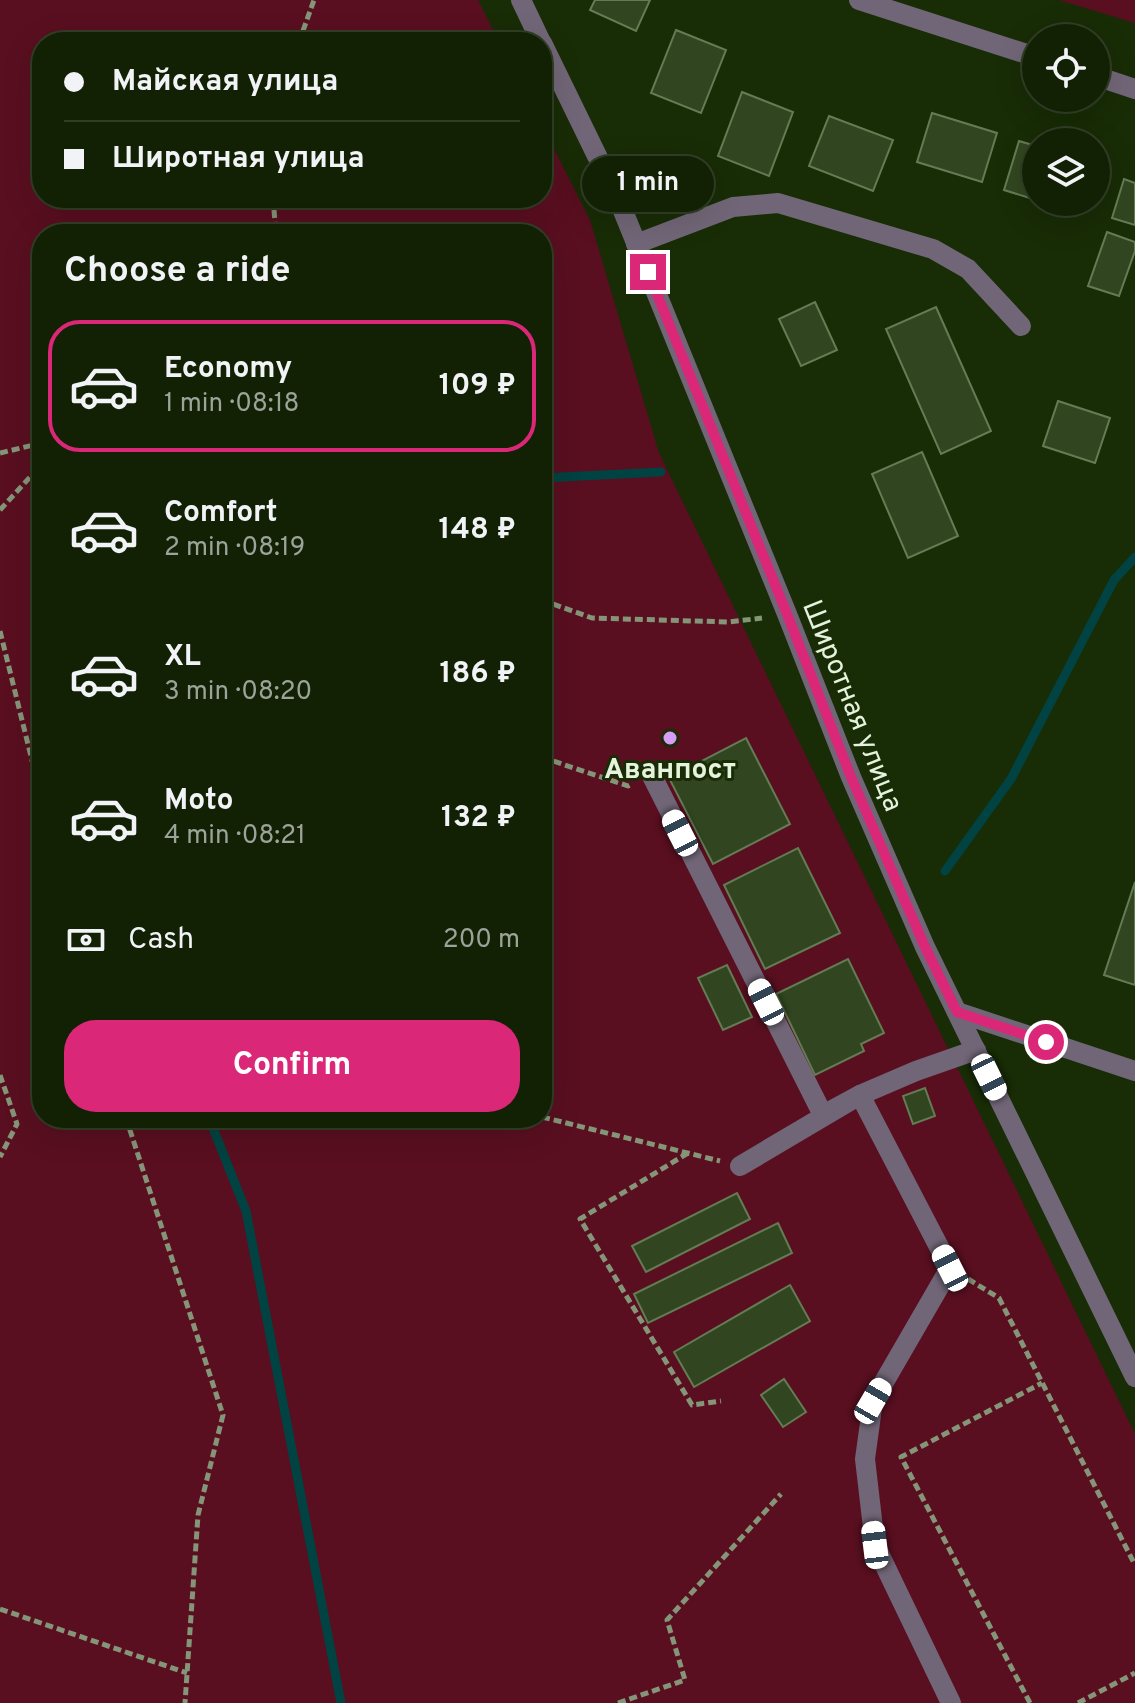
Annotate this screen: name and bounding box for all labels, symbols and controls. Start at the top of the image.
map controls [1022,24,1110,216]
button: locate [1022,24,1110,112]
text: Майская улица [112,64,338,101]
button: layers [1022,128,1110,216]
text: Широтная улица [112,141,364,178]
callout: 1 min [582,156,714,212]
text: 1 min [617,167,679,200]
text: Choose a ride [64,249,290,295]
route end [630,254,666,290]
icon: car [68,350,140,422]
text: Economy [164,351,292,388]
text: 109 ₽ [439,368,516,405]
text: 1 min · 08:18 [164,388,299,421]
icon: car [68,494,140,566]
text: Comfort [164,495,277,532]
text: 148 ₽ [439,512,516,549]
text: 2 min · 08:19 [164,532,305,565]
street label: Широтная улица [792,595,910,817]
icon: car [68,638,140,710]
text: XL [164,639,201,676]
text: 186 ₽ [439,656,516,693]
text: 3 min · 08:20 [164,676,312,709]
marker: Аванпост [661,729,679,747]
place label: Аванпост [604,753,736,789]
icon: car [68,782,140,854]
text: Moto [164,783,234,820]
text: 132 ₽ [441,800,516,837]
car [658,806,702,860]
text: 4 min · 08:21 [164,820,306,853]
icon: cash [64,918,108,962]
text: Cash [128,922,194,959]
text: 200 m [443,924,520,957]
car [744,975,788,1029]
button: Confirm [64,1020,520,1112]
route start [1028,1024,1064,1060]
car [968,1050,1010,1104]
car [928,1241,972,1295]
car [851,1374,895,1428]
car [860,1520,890,1570]

